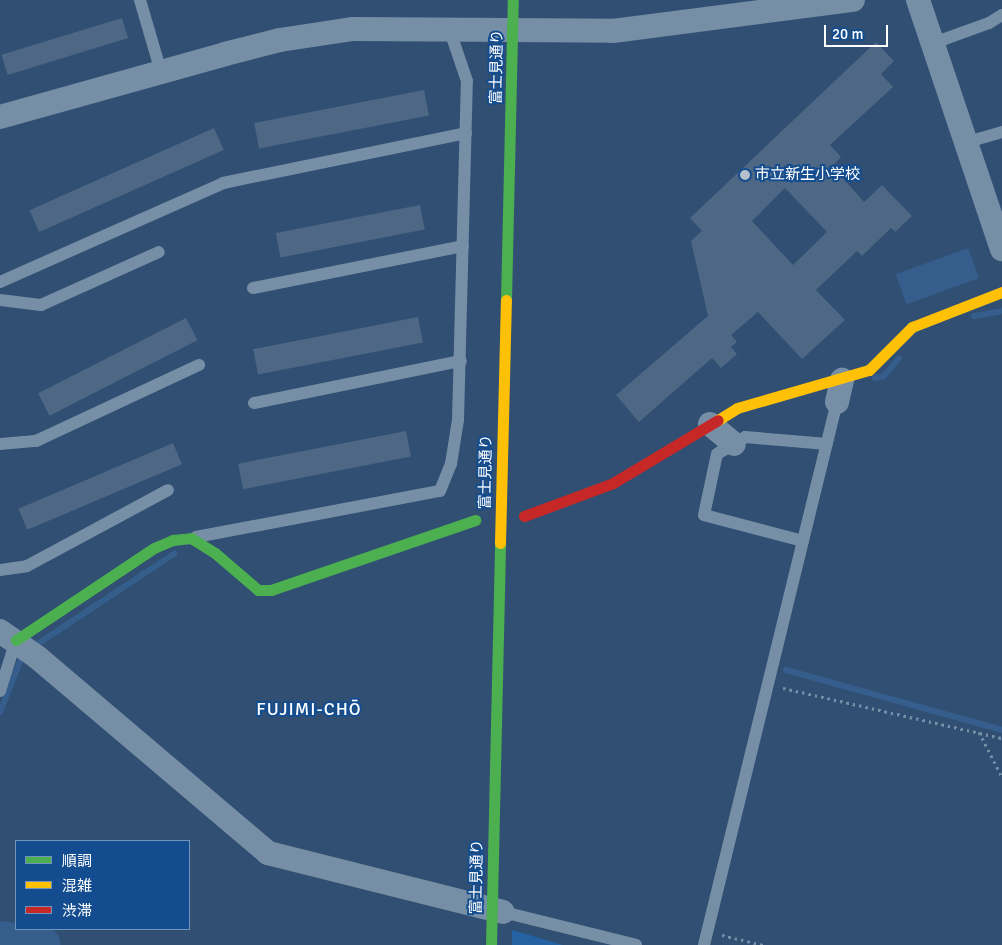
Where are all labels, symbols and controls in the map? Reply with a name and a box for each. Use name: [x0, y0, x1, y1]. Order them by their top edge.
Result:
scale bar: [827, 15, 891, 47]
text: 20 m: [832, 25, 863, 43]
street label: 富士見通り: [487, 29, 507, 105]
place label: 市立新生小学校: [755, 166, 860, 184]
marker: 市立新生小学校: [739, 169, 751, 181]
street label: 富士見通り: [476, 434, 496, 510]
district label: FUJIMI-CHŌ: [255, 698, 363, 720]
street label: 富士見通り: [467, 839, 487, 915]
legend: [15, 840, 190, 930]
text: 順調: [62, 852, 92, 870]
text: 混雑: [62, 877, 92, 895]
text: 渋滞: [62, 902, 92, 920]

